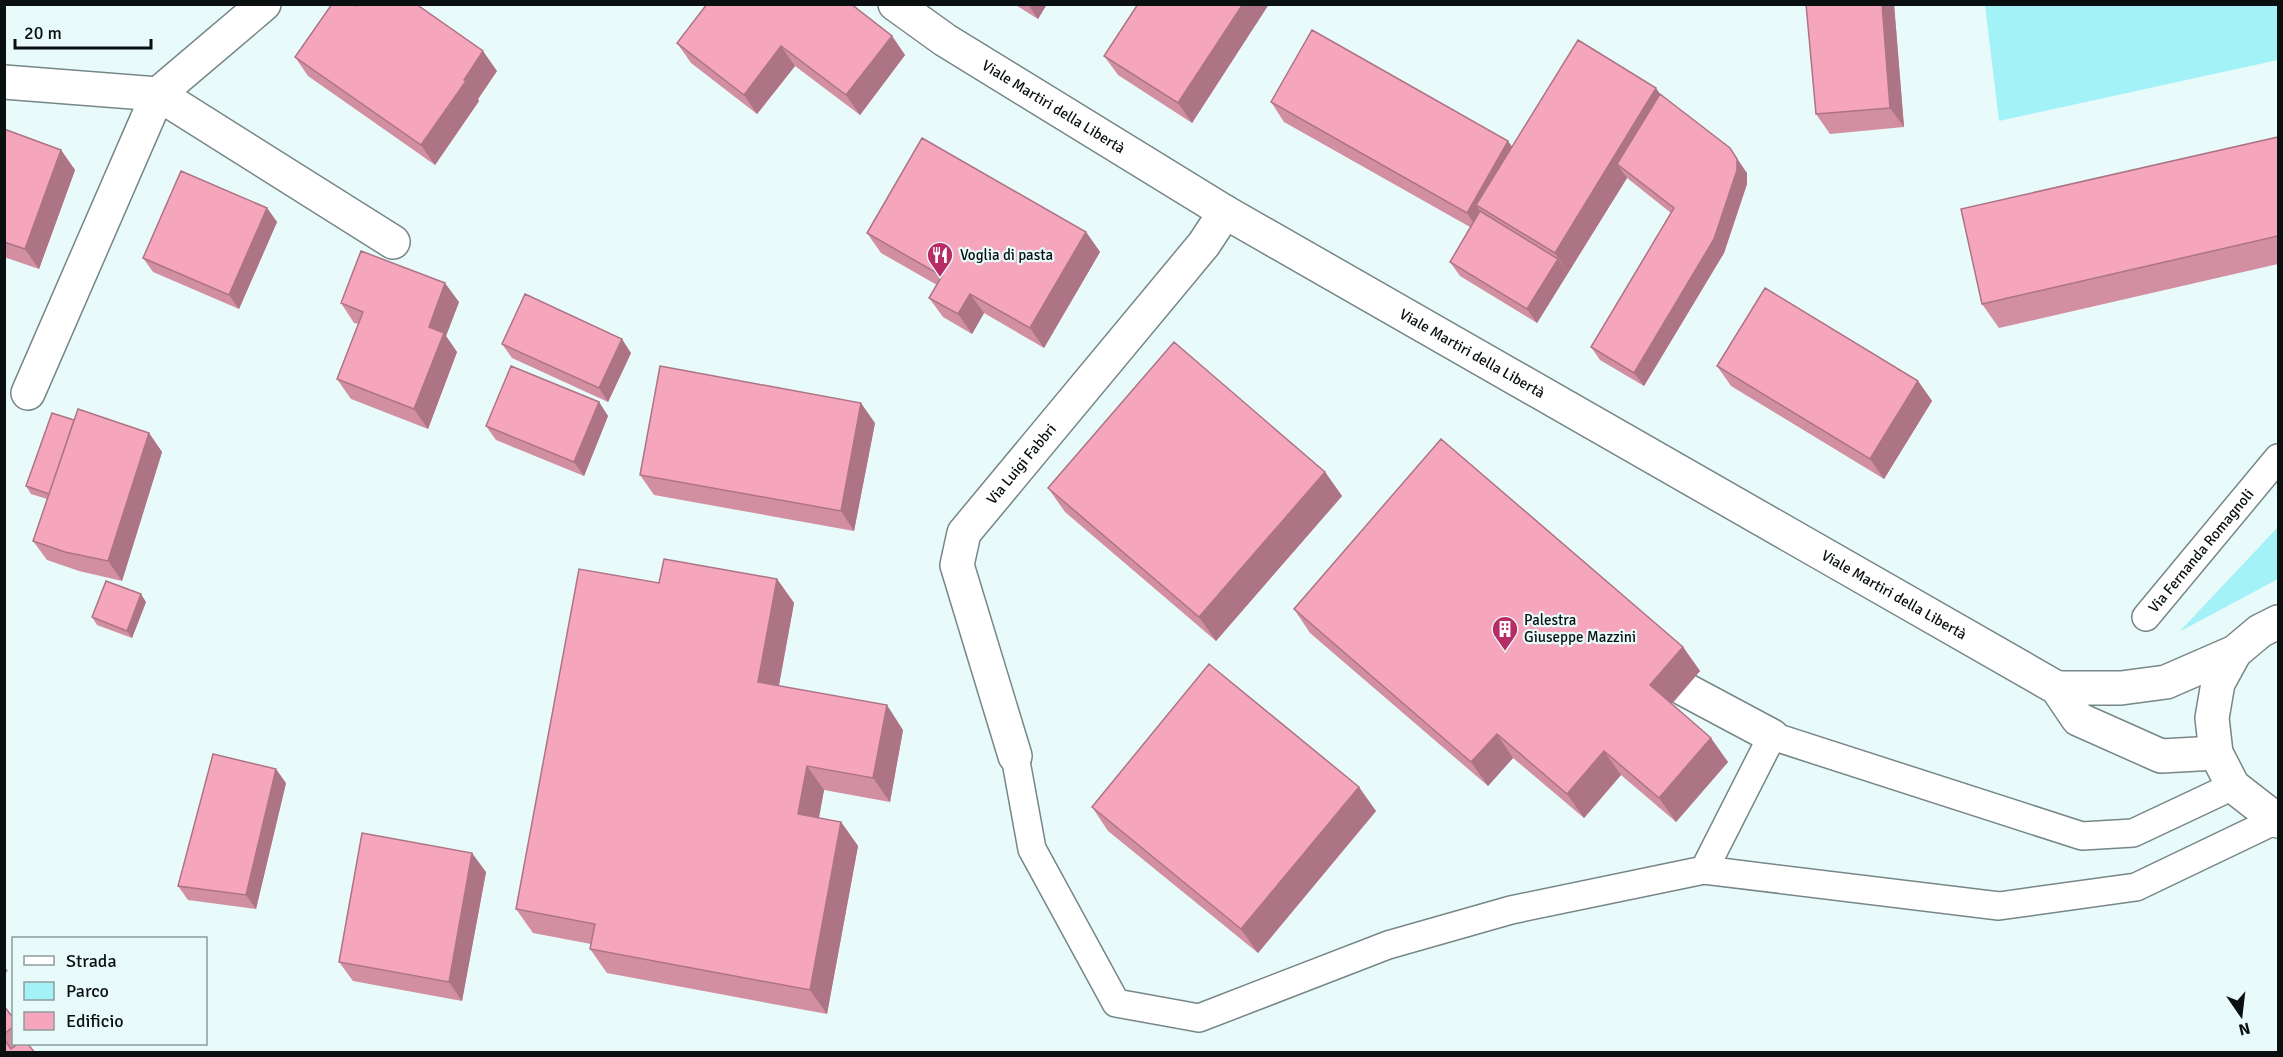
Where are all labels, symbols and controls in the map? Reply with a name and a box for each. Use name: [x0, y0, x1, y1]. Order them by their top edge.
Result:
scale bar: [15, 12, 152, 50]
text: 20 m: [24, 22, 62, 44]
street label: Viale Martiri della Libertà: [979, 56, 1128, 157]
restaurant icon: Voglia di pasta: [925, 240, 955, 278]
place label: Voglia di pasta: [960, 246, 1053, 264]
street label: Viale Martiri della Libertà: [1396, 305, 1548, 402]
street label: Via Luigi Fabbri: [983, 420, 1060, 508]
street label: Via Fernanda Romagnoli: [2144, 485, 2257, 616]
street label: Viale Martiri della Libertà: [1818, 546, 1970, 643]
place label: Palestra Giuseppe Mazzini: [1524, 611, 1636, 646]
building icon: Palestra Giuseppe Mazzini: [1490, 614, 1520, 652]
legend: [12, 937, 207, 1045]
text: Strada: [66, 950, 117, 972]
text: Parco: [66, 980, 109, 1002]
north arrow: [2211, 985, 2271, 1045]
text: Edificio: [66, 1010, 124, 1032]
text: N: [2237, 1018, 2252, 1040]

